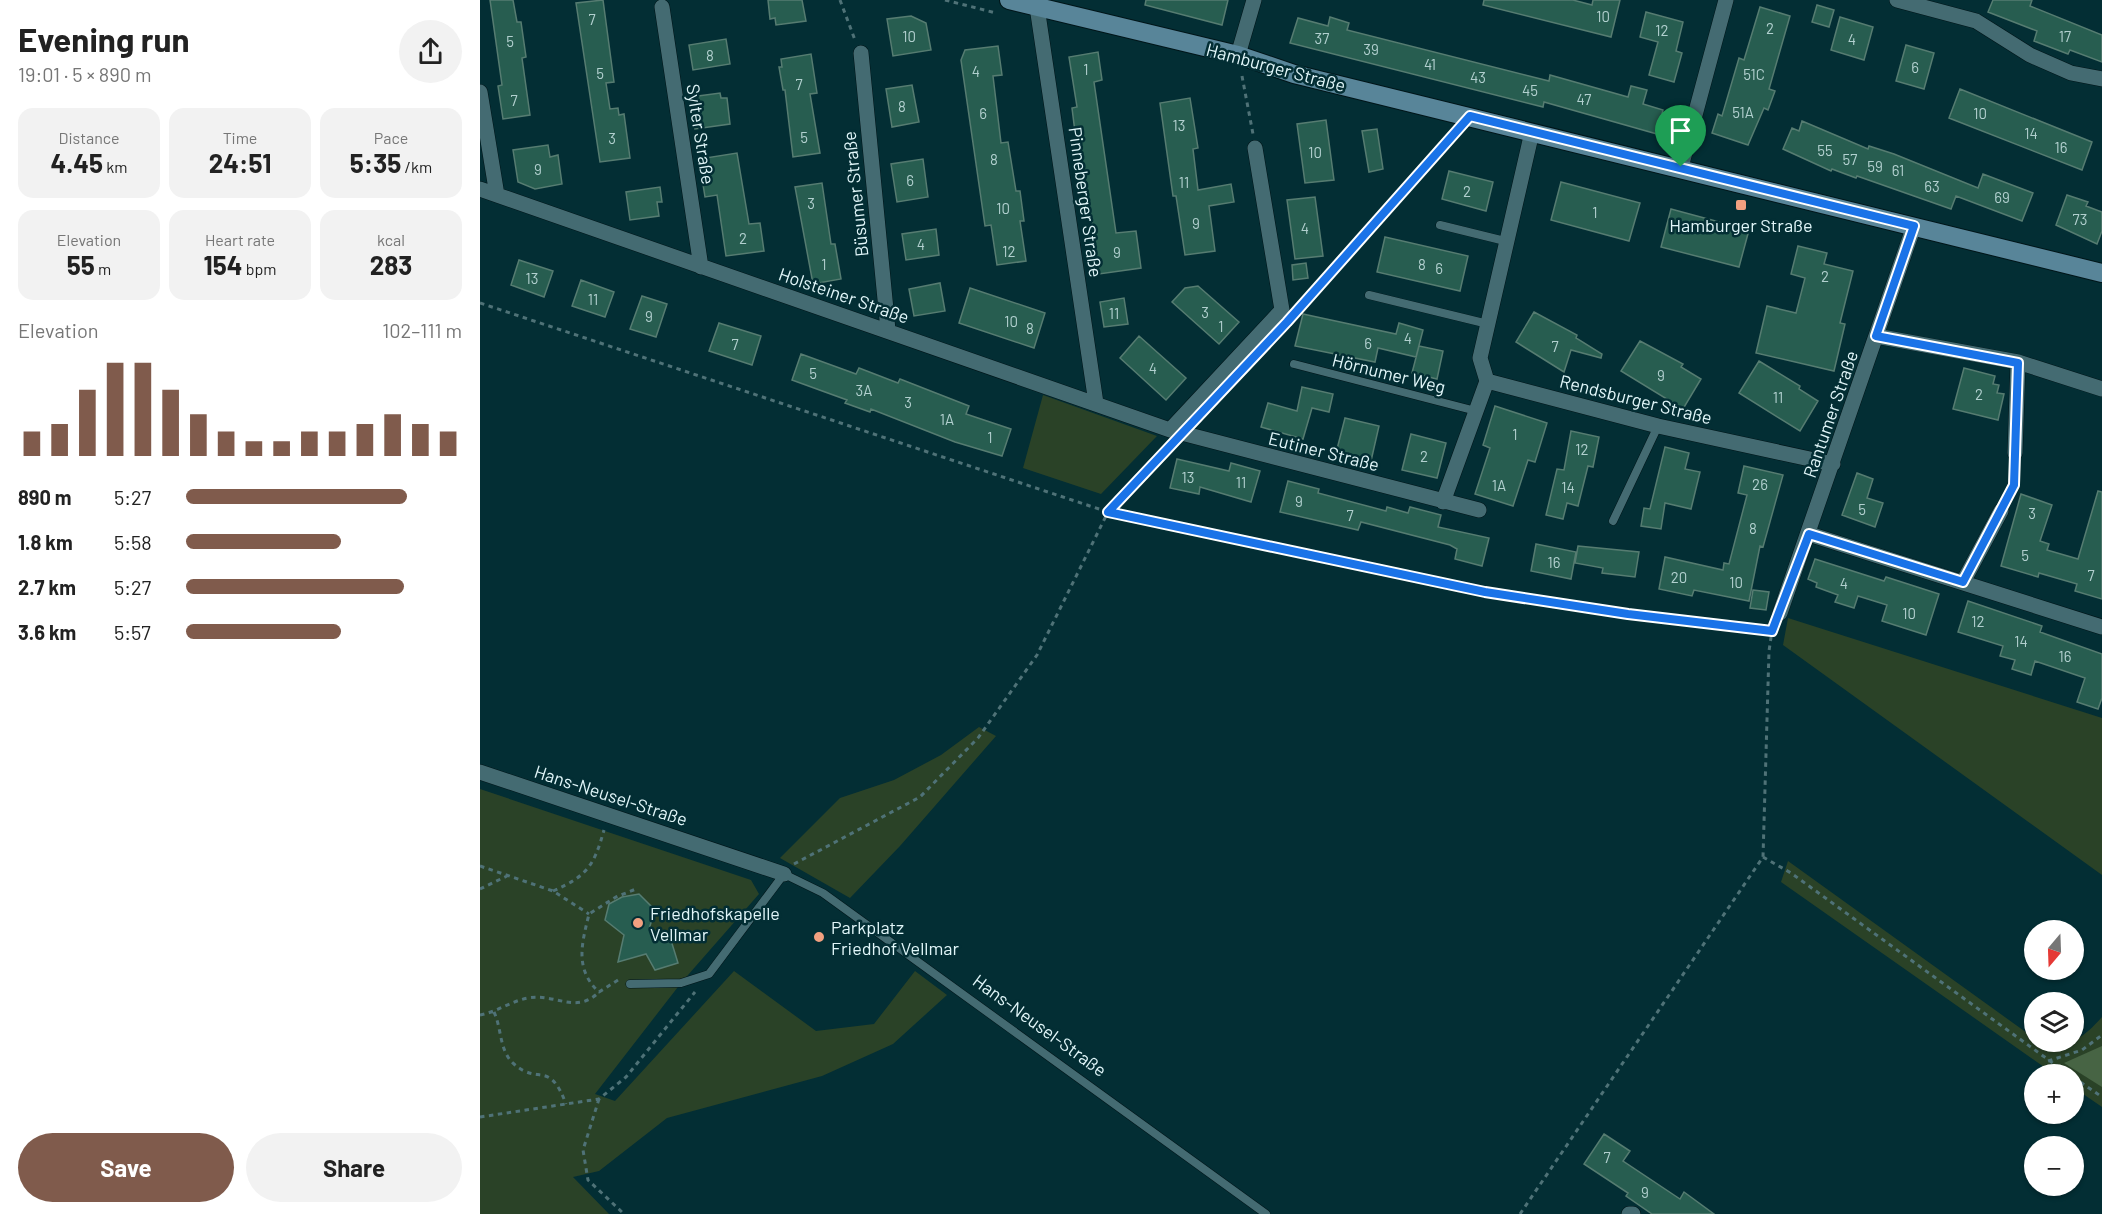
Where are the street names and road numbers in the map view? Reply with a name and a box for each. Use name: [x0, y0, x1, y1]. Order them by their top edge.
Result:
street label: Hamburger Straße: [1204, 38, 1348, 96]
street label: Sylter Straße: [682, 82, 720, 186]
street label: Pinneberger Straße: [1065, 125, 1107, 279]
street label: Büsumer Straße: [837, 130, 873, 258]
street label: Holsteiner Straße: [776, 262, 912, 328]
street label: Hörnumer Weg: [1330, 348, 1448, 398]
street label: Rantumer Straße: [1798, 348, 1862, 480]
street label: Rendsburger Straße: [1558, 369, 1714, 429]
street label: Eutiner Straße: [1266, 427, 1382, 475]
street label: Hans-Neusel-Straße: [532, 760, 690, 830]
street label: Hans-Neusel-Straße: [969, 969, 1111, 1081]

